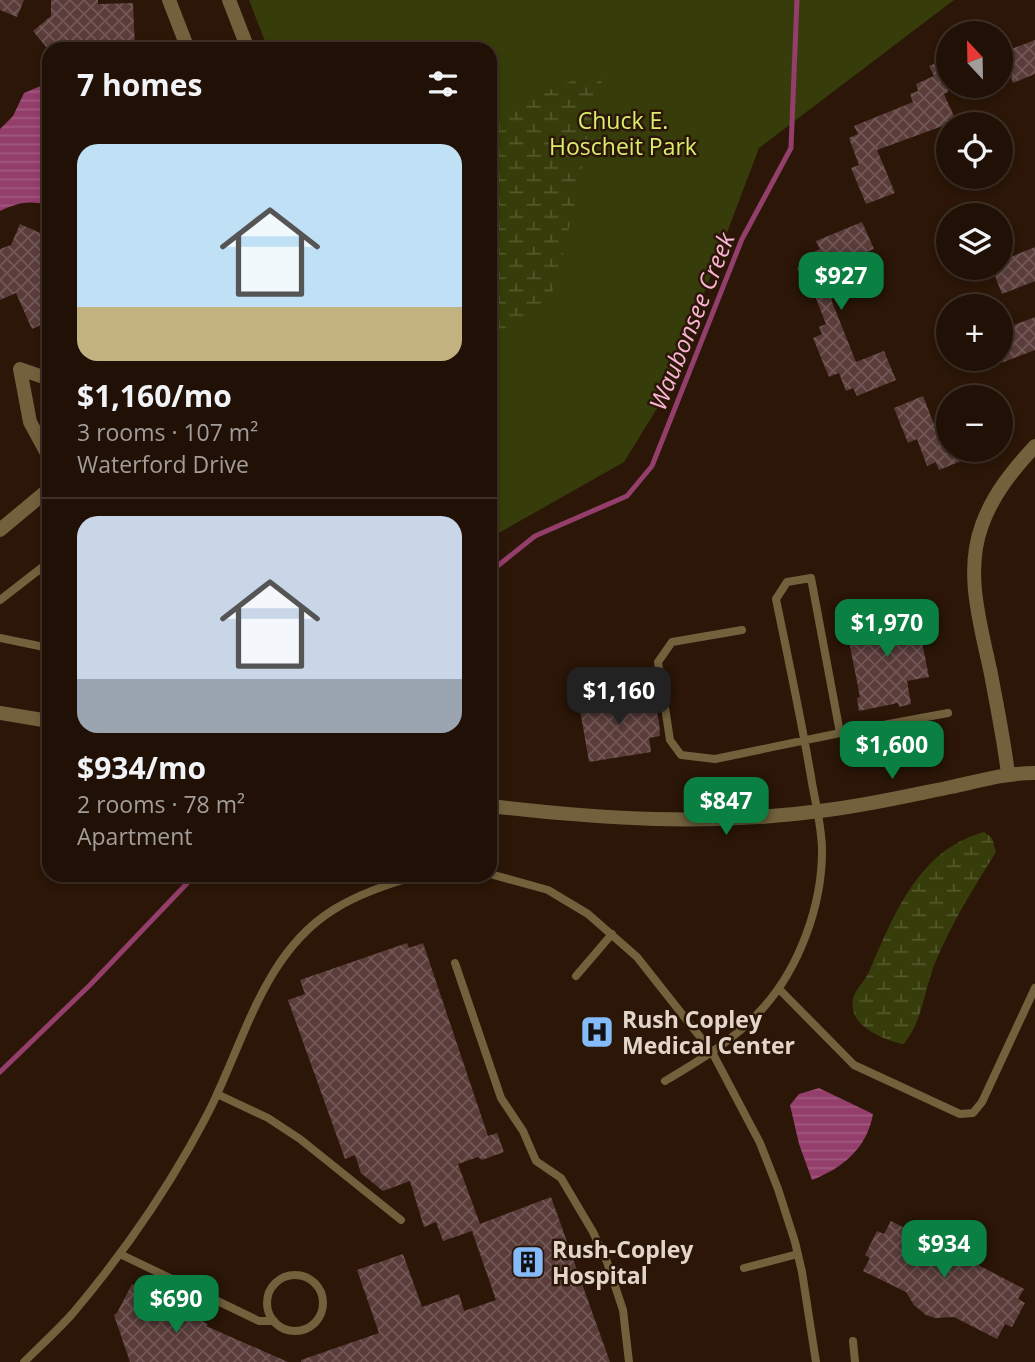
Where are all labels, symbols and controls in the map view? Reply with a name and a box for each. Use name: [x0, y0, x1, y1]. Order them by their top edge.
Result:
north arrow: [936, 21, 1013, 98]
map controls: [936, 21, 1013, 462]
text: 7 homes: [77, 64, 202, 105]
icon: filters: [424, 65, 462, 103]
park label: Chuck E. Hoscheit Park: [549, 104, 697, 162]
button: locate: [936, 112, 1013, 189]
icon: home: [207, 189, 333, 315]
button: layers: [936, 203, 1013, 280]
water label: Waubonsee Creek: [640, 226, 742, 415]
pin: $927: [800, 252, 882, 312]
text: $927: [815, 259, 867, 291]
button: +: [936, 294, 1013, 371]
text: $1,160/mo: [77, 375, 232, 416]
button: −: [936, 385, 1013, 462]
text: 3 rooms · 107 m²: [77, 416, 258, 448]
text: Waterford Drive: [77, 448, 249, 480]
icon: home: [207, 561, 333, 687]
pin: $1,970: [830, 600, 944, 659]
text: $1,970: [851, 606, 923, 638]
pin: $1,160: [562, 668, 676, 727]
text: $1,160: [583, 674, 655, 706]
pin: $1,600: [835, 722, 949, 781]
text: $1,600: [856, 728, 928, 760]
text: $934/mo: [77, 747, 206, 788]
pin: $847: [685, 778, 767, 837]
text: $847: [700, 784, 752, 816]
text: 2 rooms · 78 m²: [77, 788, 245, 820]
text: Apartment: [77, 820, 193, 852]
place label: Rush Copley Medical Center: [622, 1003, 795, 1061]
hospital icon: Rush Copley Medical Center: [578, 1013, 616, 1051]
pin: $934: [903, 1220, 985, 1280]
text: $934: [918, 1227, 970, 1259]
place label: Rush-Copley Hospital: [552, 1233, 694, 1291]
building icon: Rush-Copley Hospital: [509, 1243, 547, 1281]
pin: $690: [135, 1276, 217, 1335]
text: $690: [150, 1282, 202, 1314]

